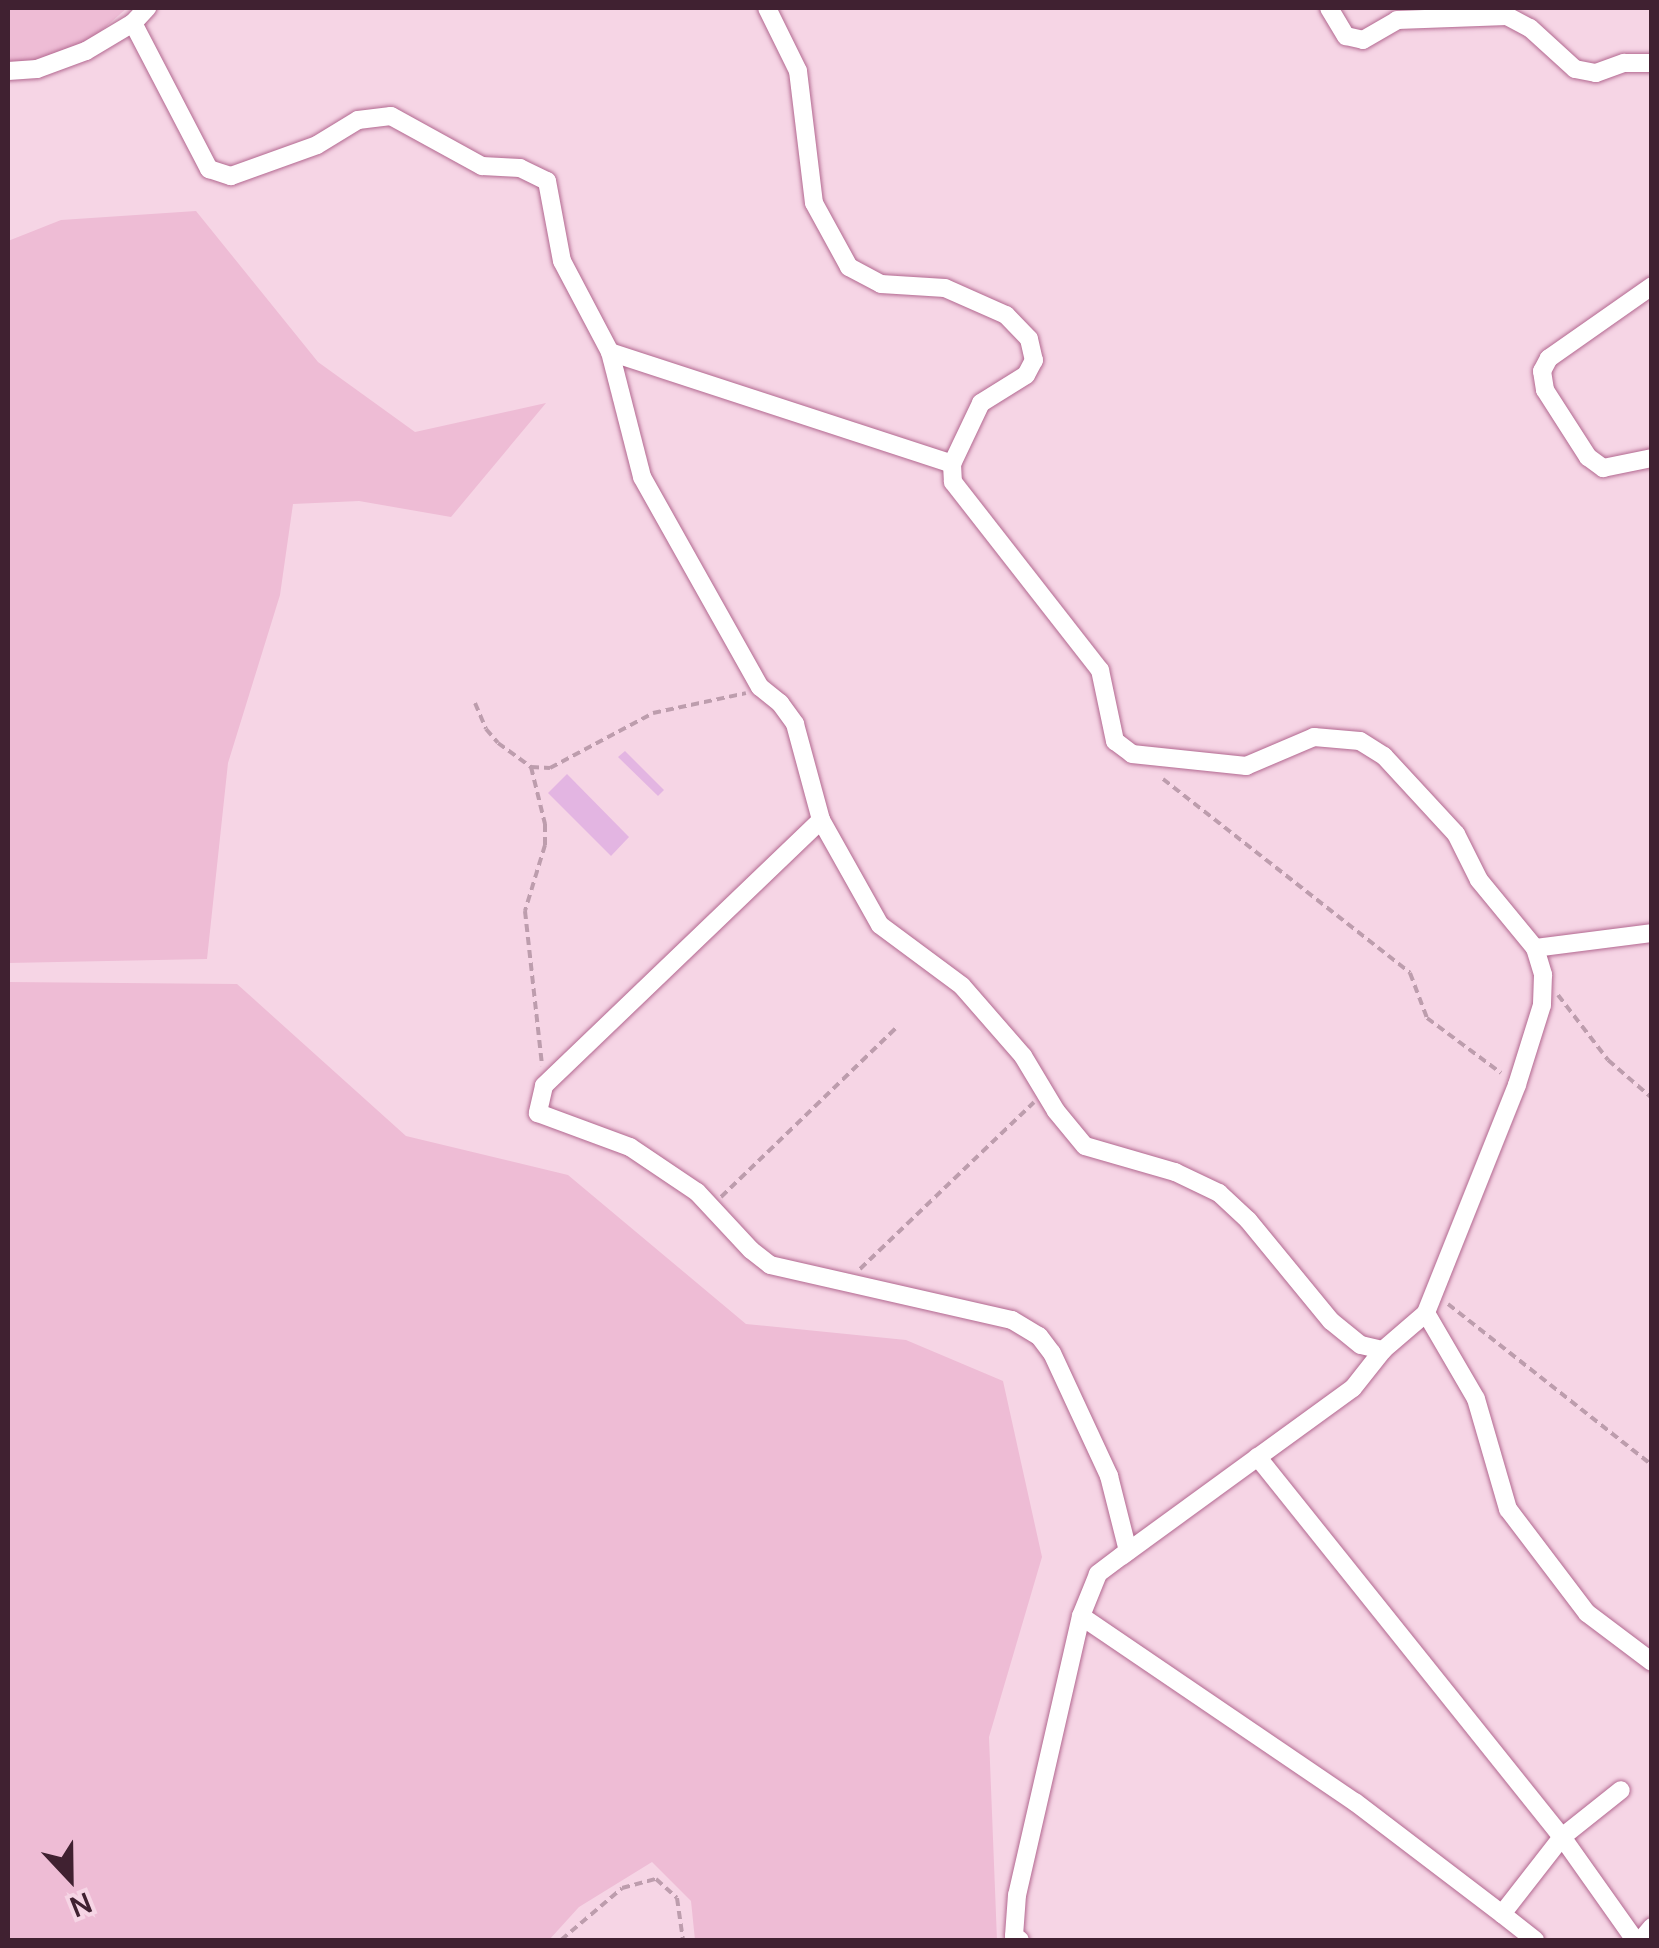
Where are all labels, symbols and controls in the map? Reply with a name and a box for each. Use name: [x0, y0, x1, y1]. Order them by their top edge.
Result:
north arrow: [20, 1828, 120, 1928]
text: N: [65, 1884, 98, 1927]

